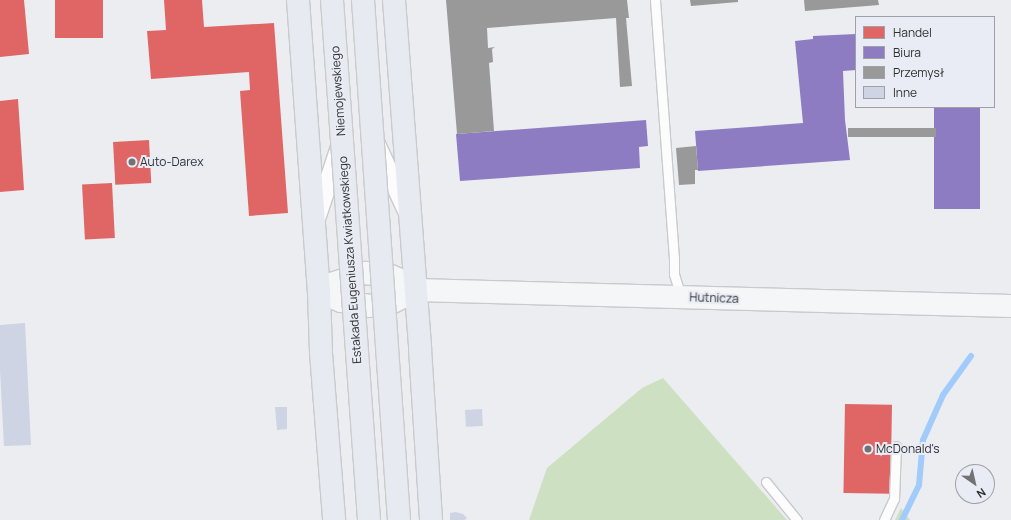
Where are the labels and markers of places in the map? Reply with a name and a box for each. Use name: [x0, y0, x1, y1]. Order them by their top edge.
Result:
place label: Auto-Darex: [140, 155, 203, 169]
marker: Auto-Darex: [127, 157, 137, 167]
place label: McDonald's: [876, 442, 939, 456]
marker: McDonald's: [863, 444, 873, 454]

